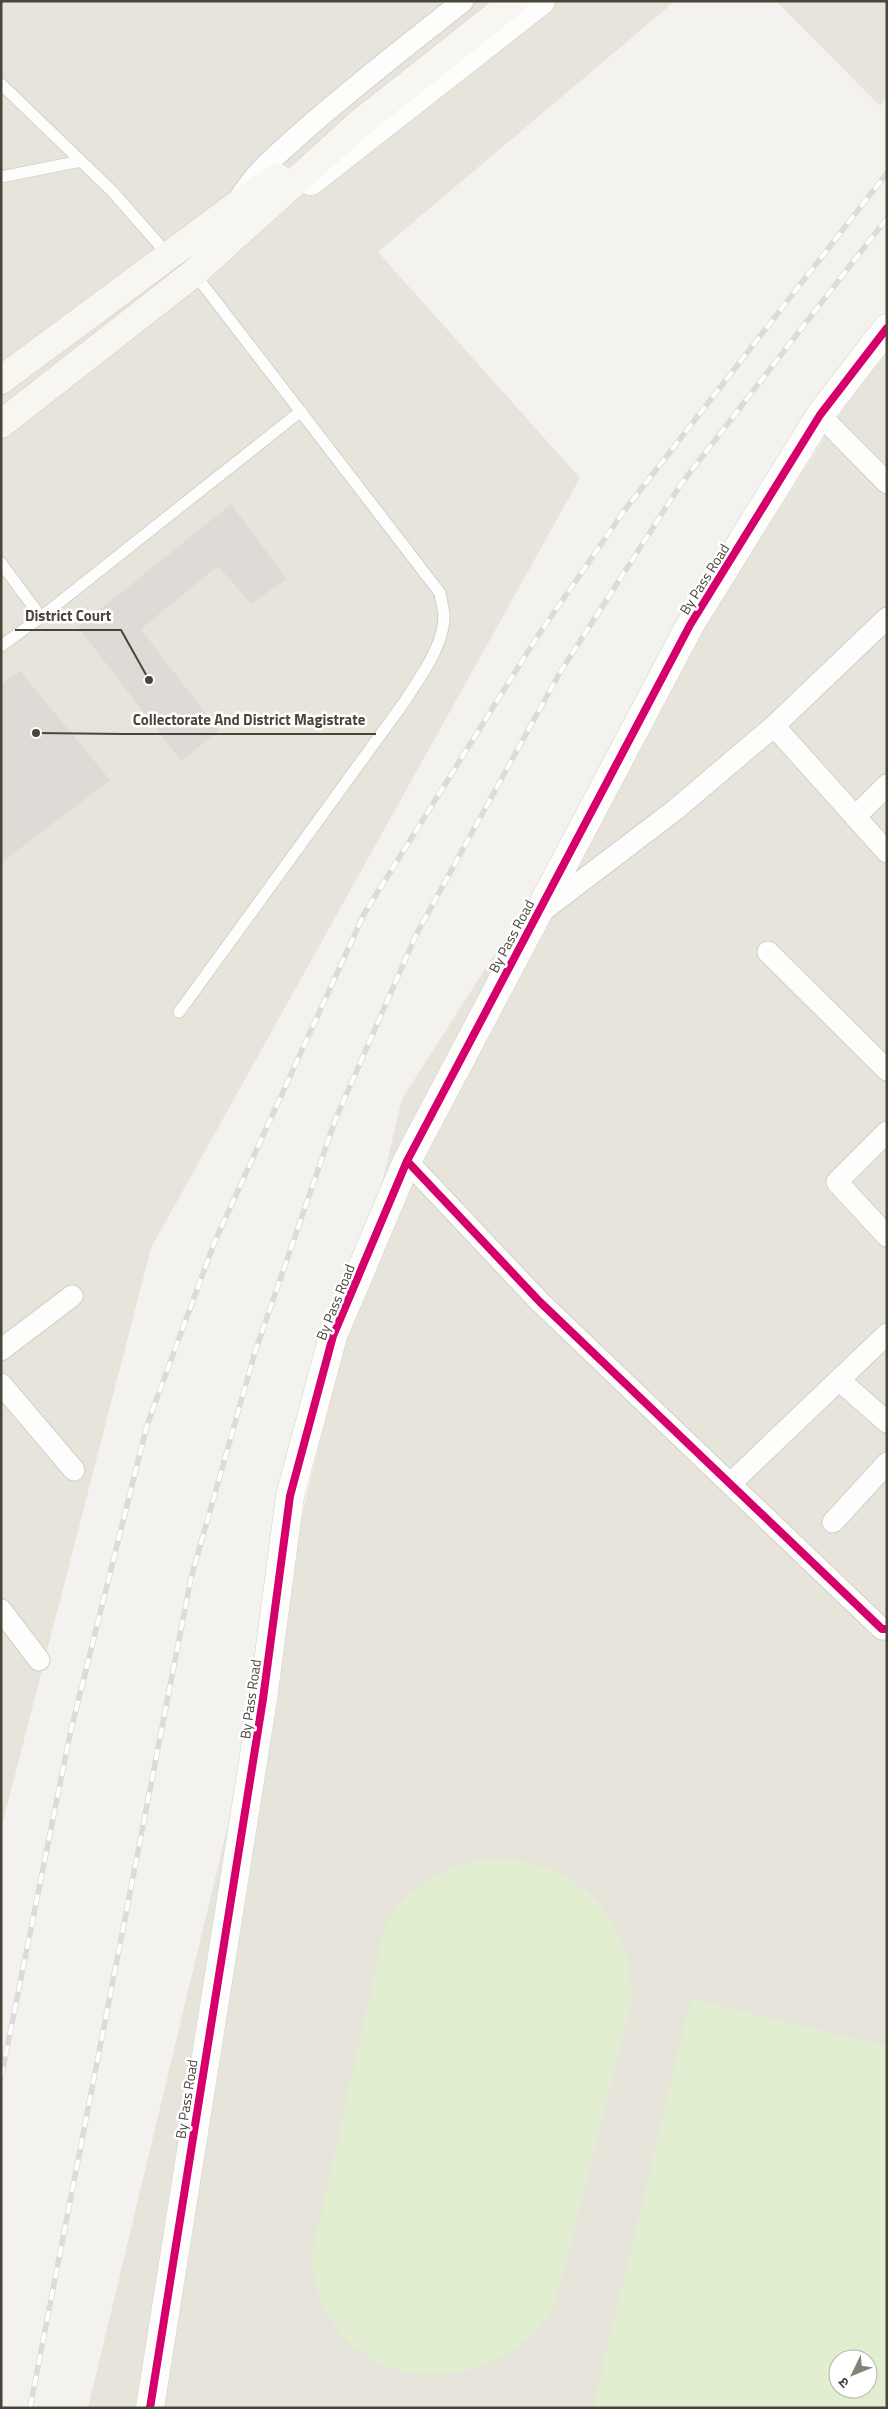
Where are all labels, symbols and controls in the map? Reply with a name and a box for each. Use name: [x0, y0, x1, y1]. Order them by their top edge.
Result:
street label: By Pass Road: [674, 539, 734, 619]
callout: District Court: [15, 600, 121, 630]
text: District Court: [25, 604, 112, 627]
callout: Collectorate And District Magistrate: [123, 704, 376, 734]
text: Collectorate And District Magistrate: [133, 708, 366, 731]
street label: By Pass Road: [483, 896, 539, 976]
street label: By Pass Road: [310, 1261, 360, 1343]
street label: By Pass Road: [234, 1658, 266, 1740]
street label: By Pass Road: [169, 2058, 203, 2140]
north arrow: [828, 2349, 878, 2399]
text: उ: [832, 2372, 854, 2393]

